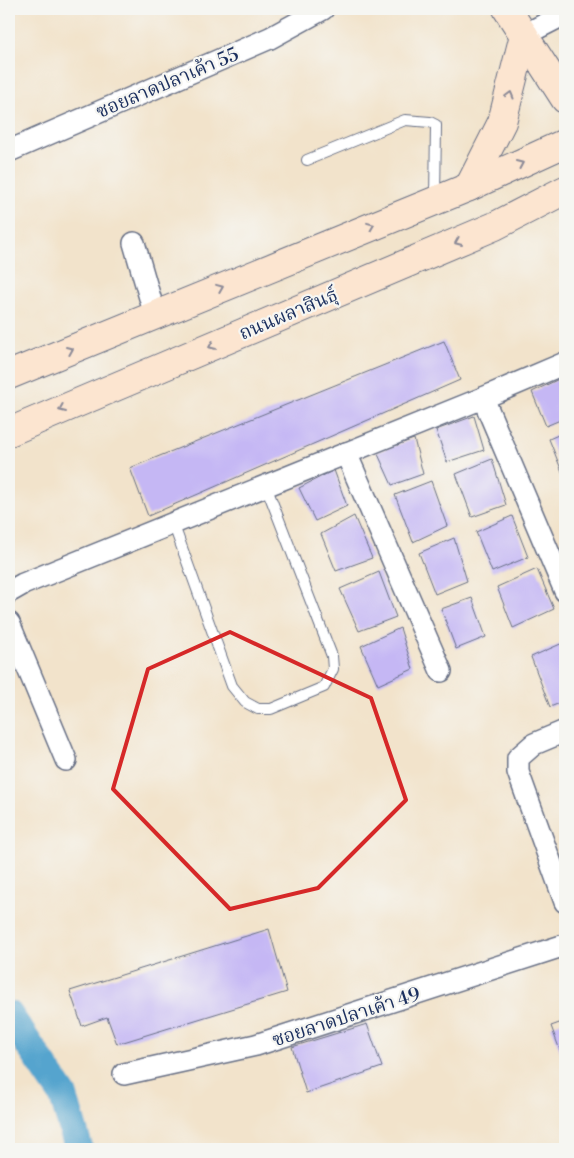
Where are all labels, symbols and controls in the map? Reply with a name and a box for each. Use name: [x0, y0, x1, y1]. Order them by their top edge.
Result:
street label: ซอยลาดปลาเค้า 55: [93, 42, 242, 124]
one-way arrow: [504, 91, 514, 99]
one-way arrow: [515, 160, 524, 170]
one-way arrow: [366, 222, 375, 233]
one-way arrow: [455, 236, 463, 246]
street label: ถนนผลาสินธุ์: [235, 282, 342, 345]
one-way arrow: [215, 283, 224, 294]
one-way arrow: [208, 339, 217, 350]
one-way arrow: [65, 345, 74, 356]
one-way arrow: [58, 402, 67, 413]
street label: ซอยลาดปลาเค้า 49: [269, 982, 423, 1052]

